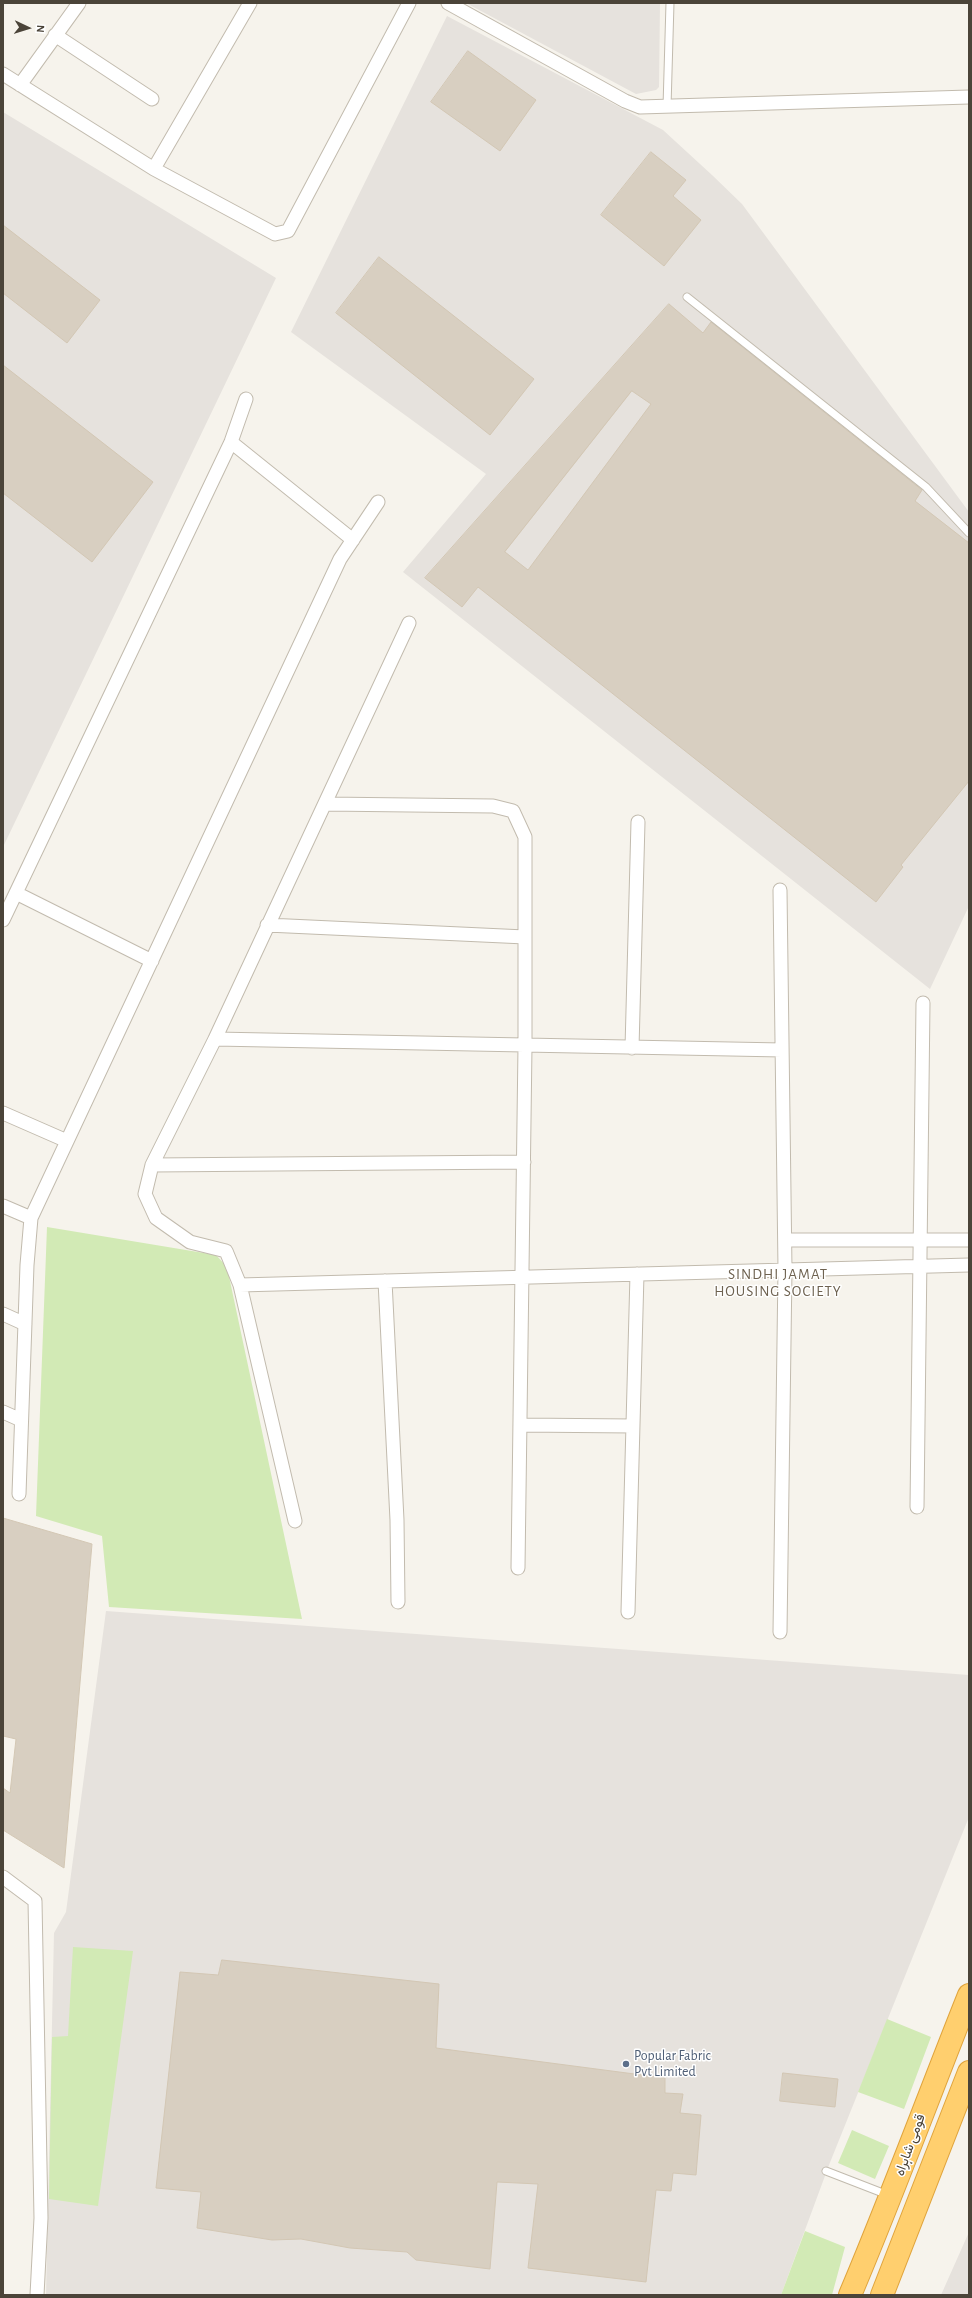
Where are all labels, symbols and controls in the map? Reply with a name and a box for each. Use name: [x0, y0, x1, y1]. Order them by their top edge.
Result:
north arrow: [8, 8, 48, 48]
text: N: [35, 25, 46, 33]
district label: SINDHI JAMAT HOUSING SOCIETY: [714, 1265, 842, 1300]
place label: Popular Fabric Pvt Limited: [634, 2048, 711, 2080]
marker: Popular Fabric Pvt Limited: [621, 2059, 631, 2069]
street label: قومی شاہراہ: [891, 2112, 929, 2178]

